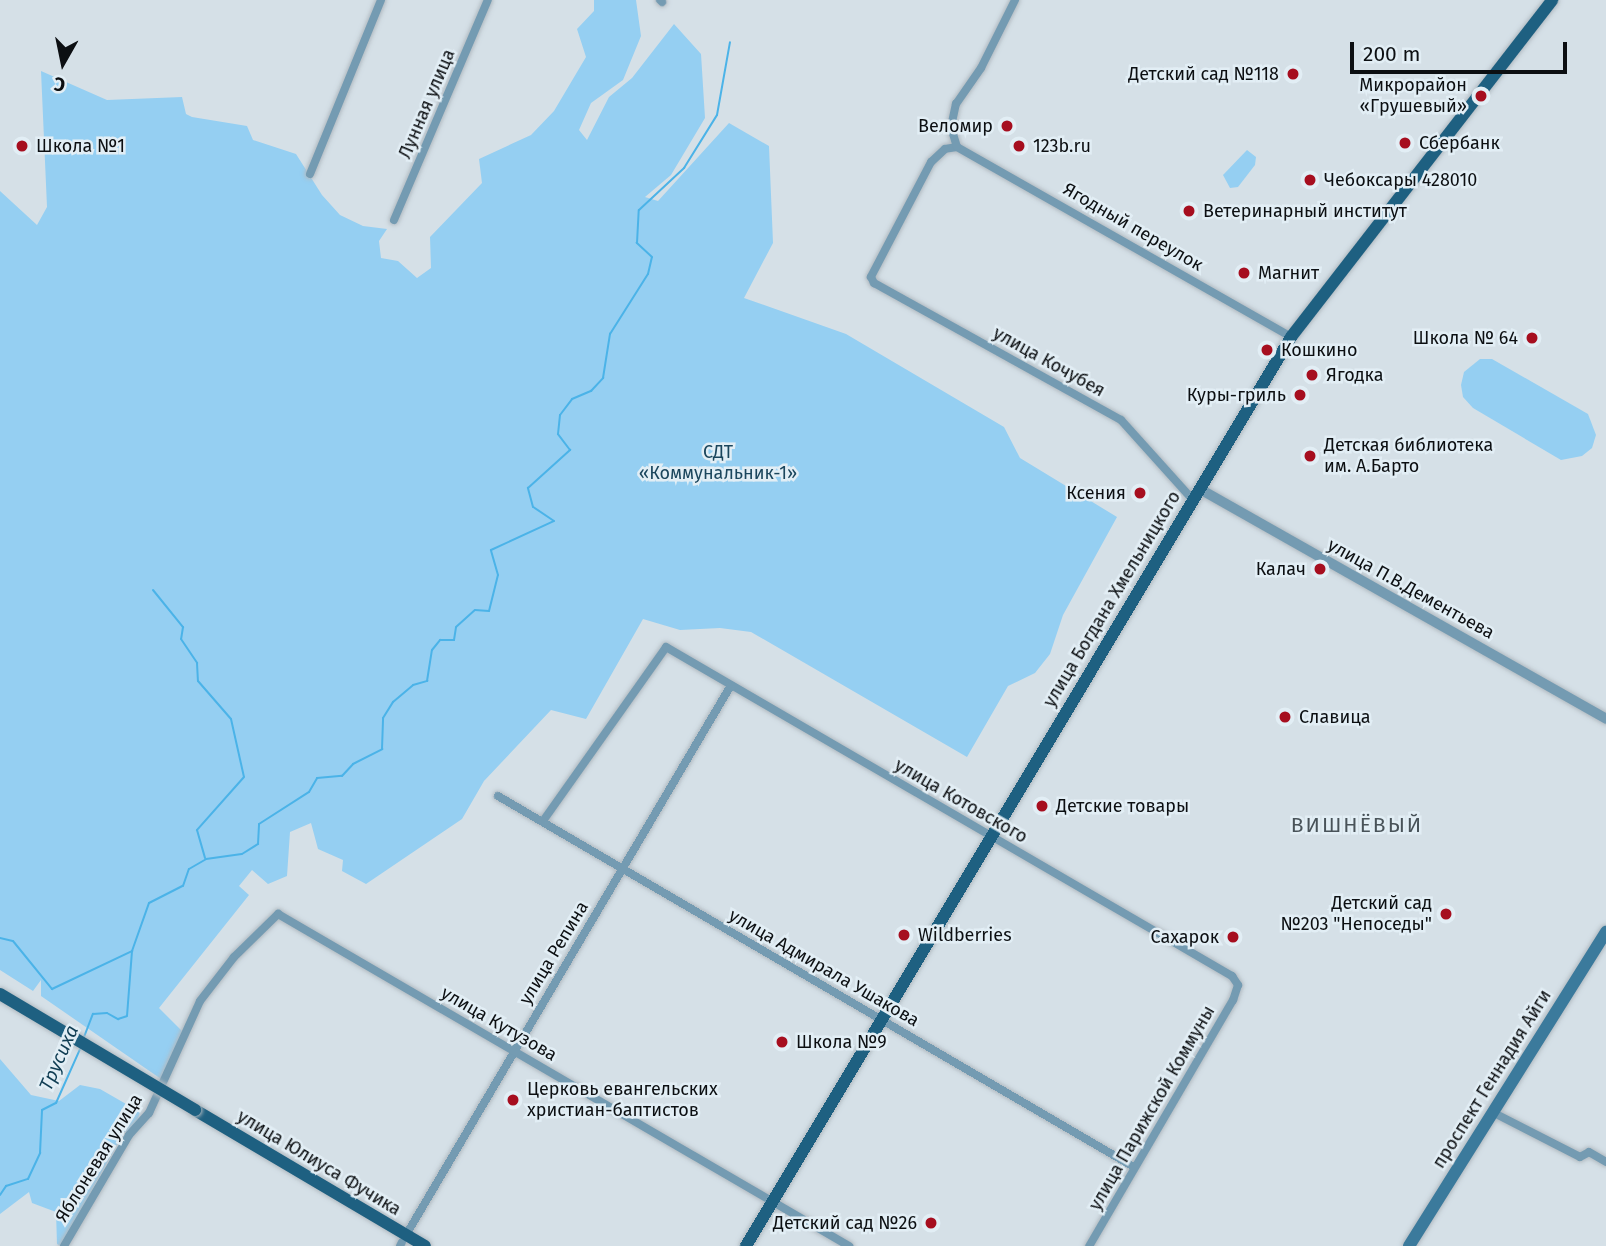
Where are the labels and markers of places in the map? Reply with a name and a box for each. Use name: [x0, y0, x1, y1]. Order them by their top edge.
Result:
place label: Детский сад №118: [1128, 63, 1279, 85]
marker: Детский сад №118: [1285, 66, 1301, 82]
place label: Микрорайон «Грушевый»: [1359, 75, 1467, 118]
marker: Микрорайон «Грушевый»: [1473, 88, 1489, 104]
place label: Веломир: [918, 115, 993, 137]
marker: Веломир: [999, 118, 1015, 134]
place label: Сбербанк: [1419, 132, 1500, 154]
place label: Школа №1: [36, 135, 125, 157]
place label: 123b.ru: [1033, 135, 1091, 157]
marker: Сбербанк: [1397, 135, 1413, 151]
marker: Школа №1: [14, 138, 30, 154]
marker: 123b.ru: [1011, 138, 1027, 154]
place label: Чебоксары 428010: [1324, 169, 1477, 191]
marker: Чебоксары 428010: [1302, 172, 1318, 188]
place label: Ветеринарный институт: [1203, 200, 1407, 222]
marker: Ветеринарный институт: [1181, 203, 1197, 219]
place label: Магнит: [1258, 262, 1319, 284]
marker: Магнит: [1236, 265, 1252, 281]
place label: Школа № 64: [1413, 327, 1518, 349]
marker: Школа № 64: [1524, 330, 1540, 346]
place label: Кошкино: [1281, 339, 1358, 361]
marker: Кошкино: [1259, 342, 1275, 358]
place label: Ягодка: [1326, 364, 1383, 386]
marker: Ягодка: [1304, 367, 1320, 383]
place label: Куры-гриль: [1187, 384, 1286, 406]
marker: Куры-гриль: [1292, 387, 1308, 403]
place label: Детская библиотека им. А.Барто: [1324, 435, 1493, 478]
marker: Детская библиотека им. А.Барто: [1302, 448, 1318, 464]
place label: Ксения: [1066, 482, 1126, 504]
marker: Ксения: [1132, 485, 1148, 501]
place label: Калач: [1256, 558, 1306, 580]
marker: Калач: [1312, 561, 1328, 577]
place label: Славица: [1299, 706, 1371, 728]
marker: Славица: [1277, 709, 1293, 725]
place label: Детские товары: [1056, 795, 1189, 817]
marker: Детские товары: [1034, 798, 1050, 814]
place label: Детский сад №203 "Непоседы": [1281, 893, 1432, 936]
marker: Детский сад №203 "Непоседы": [1438, 906, 1454, 922]
place label: Wildberries: [918, 924, 1012, 946]
place label: Сахарок: [1151, 926, 1219, 948]
marker: Wildberries: [896, 927, 912, 943]
marker: Сахарок: [1225, 929, 1241, 945]
place label: Школа №9: [796, 1031, 887, 1053]
marker: Школа №9: [774, 1034, 790, 1050]
place label: Церковь евангельских христиан-баптистов: [527, 1079, 718, 1122]
marker: Церковь евангельских христиан-баптистов: [505, 1092, 521, 1108]
place label: Детский сад №26: [773, 1212, 917, 1234]
marker: Детский сад №26: [923, 1215, 939, 1231]

